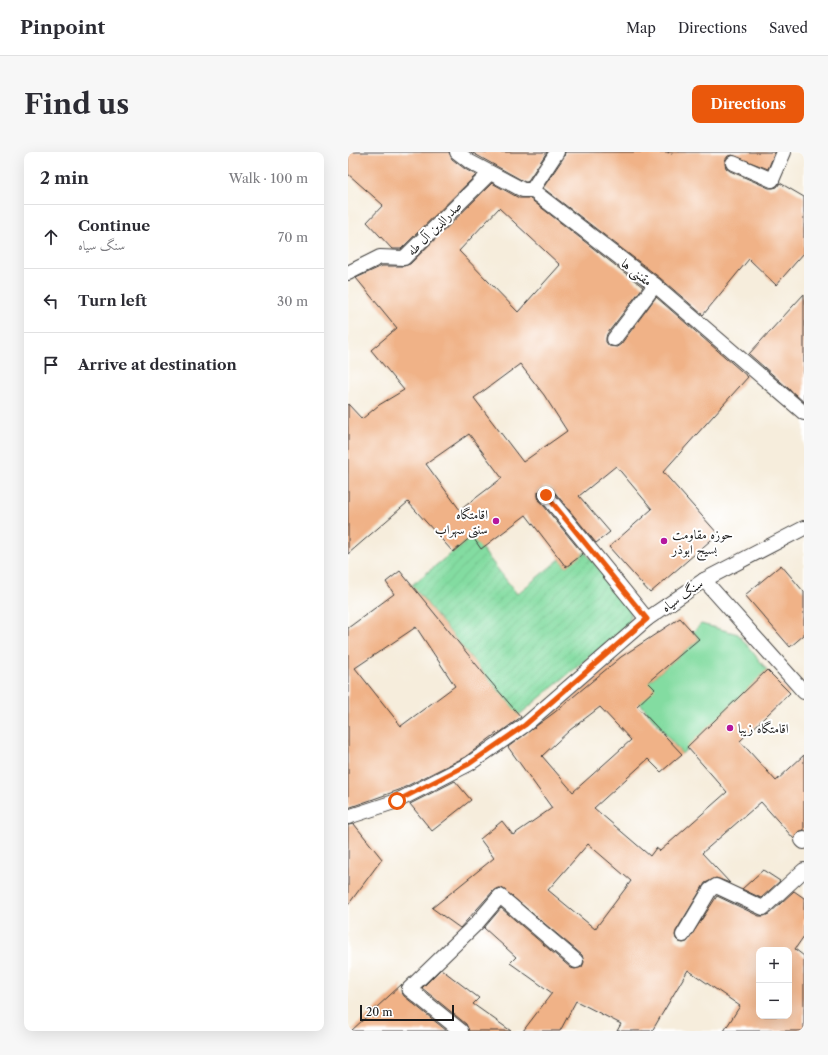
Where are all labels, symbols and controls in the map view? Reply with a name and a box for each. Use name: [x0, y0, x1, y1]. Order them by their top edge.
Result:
text: Pinpoint: [20, 16, 105, 39]
text: Map: [626, 19, 656, 37]
text: Directions: [678, 19, 747, 37]
text: Saved: [769, 19, 808, 37]
button: Directions: [692, 85, 804, 123]
text: Find us: [24, 87, 129, 121]
text: 2 min: [40, 168, 89, 188]
text: Walk · 100 m: [229, 170, 308, 186]
street label: صدرالدین آل طه: [403, 197, 465, 259]
text: Continue: [78, 216, 150, 235]
icon: ahead: [40, 226, 62, 248]
text: 70 m: [278, 229, 308, 245]
text: سنگ سیاه: [78, 237, 125, 253]
street label: مقننی ها: [617, 255, 656, 291]
icon: left: [40, 290, 62, 312]
text: Turn left: [78, 291, 147, 310]
text: 30 m: [277, 293, 308, 309]
icon: arrive: [40, 354, 62, 376]
text: Arrive at destination: [78, 355, 237, 374]
route end: [537, 486, 555, 504]
place label: اقامتگاه سنتی سهراب: [435, 506, 488, 539]
marker: اقامتگاه سنتی سهراب: [491, 516, 501, 526]
place label: حوزه مقاومت بسیج ابوذر: [670, 526, 733, 561]
marker: حوزه مقاومت بسیج ابوذر: [659, 536, 669, 546]
street label: سنگ سیاه: [658, 575, 706, 615]
place label: اقامتگاه زیبا: [738, 720, 789, 737]
marker: اقامتگاه زیبا: [725, 723, 735, 733]
route start: [388, 792, 406, 810]
map controls: [756, 947, 792, 1019]
button: +: [756, 947, 792, 983]
button: −: [756, 983, 792, 1019]
scale bar: [360, 1003, 454, 1022]
text: 20 m: [366, 1005, 392, 1019]

